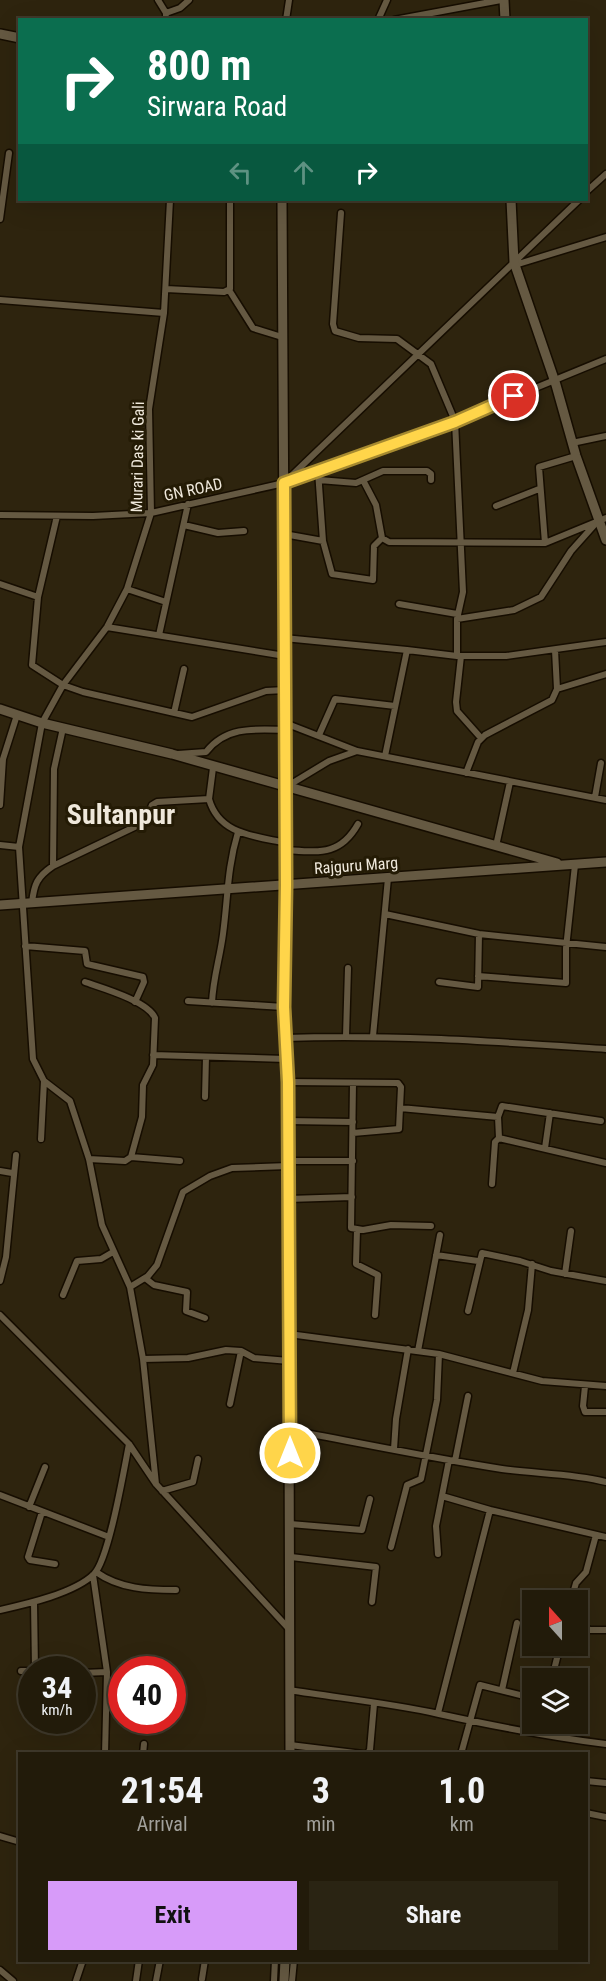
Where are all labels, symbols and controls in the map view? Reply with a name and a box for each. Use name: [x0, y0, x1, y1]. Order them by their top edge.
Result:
text: 800 m: [147, 41, 252, 90]
icon: right: [48, 42, 126, 120]
text: Sirwara Road: [147, 91, 287, 123]
icon: left: [224, 156, 257, 189]
icon: ahead: [287, 156, 320, 189]
icon: right: [350, 156, 383, 189]
pin: [488, 370, 539, 421]
icon: arrive: [497, 379, 530, 412]
street label: Murari Das ki Gali: [127, 401, 148, 513]
street label: GN ROAD: [162, 474, 224, 505]
district label: Sultanpur: [67, 798, 175, 831]
street label: Rajguru Marg: [313, 853, 399, 878]
position arrow: [258, 1421, 322, 1485]
north arrow: [522, 1590, 588, 1656]
map controls: [522, 1590, 588, 1734]
speed limit sign: 40: [108, 1656, 186, 1734]
button: layers: [522, 1668, 588, 1734]
text: 34: [42, 1670, 72, 1705]
text: km/h: [42, 1701, 72, 1719]
text: 21:54: [121, 1770, 203, 1812]
text: 3: [312, 1770, 330, 1812]
text: 1.0: [438, 1770, 485, 1812]
text: Arrival: [137, 1812, 188, 1836]
text: min: [306, 1812, 336, 1836]
text: km: [450, 1812, 474, 1836]
button: Exit: [48, 1881, 297, 1950]
button: Share: [309, 1881, 558, 1950]

